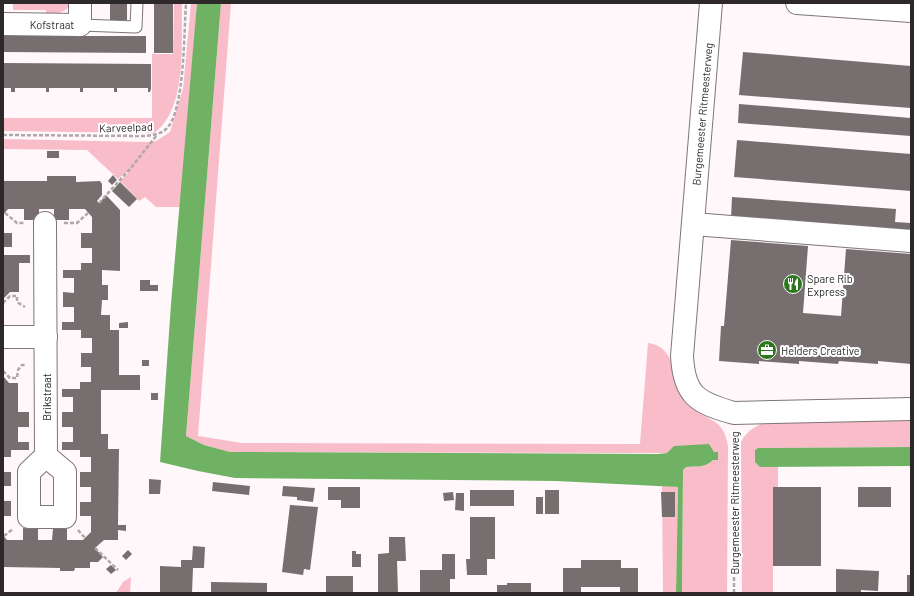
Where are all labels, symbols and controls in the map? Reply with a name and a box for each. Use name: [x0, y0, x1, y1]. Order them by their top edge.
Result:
street label: Kofstraat: [30, 18, 74, 31]
street label: Burgemeester Ritmeesterweg: [689, 42, 715, 186]
street label: Karveelpad: [99, 120, 153, 134]
place label: Spare Rib Express: [807, 272, 853, 298]
restaurant icon: Spare Rib Express: [782, 273, 804, 295]
office icon: Helders Creative: [756, 339, 778, 361]
place label: Helders Creative: [781, 344, 860, 357]
street label: Brikstraat: [40, 373, 53, 421]
street label: Burgemeester Ritmeesterweg: [728, 431, 741, 575]

